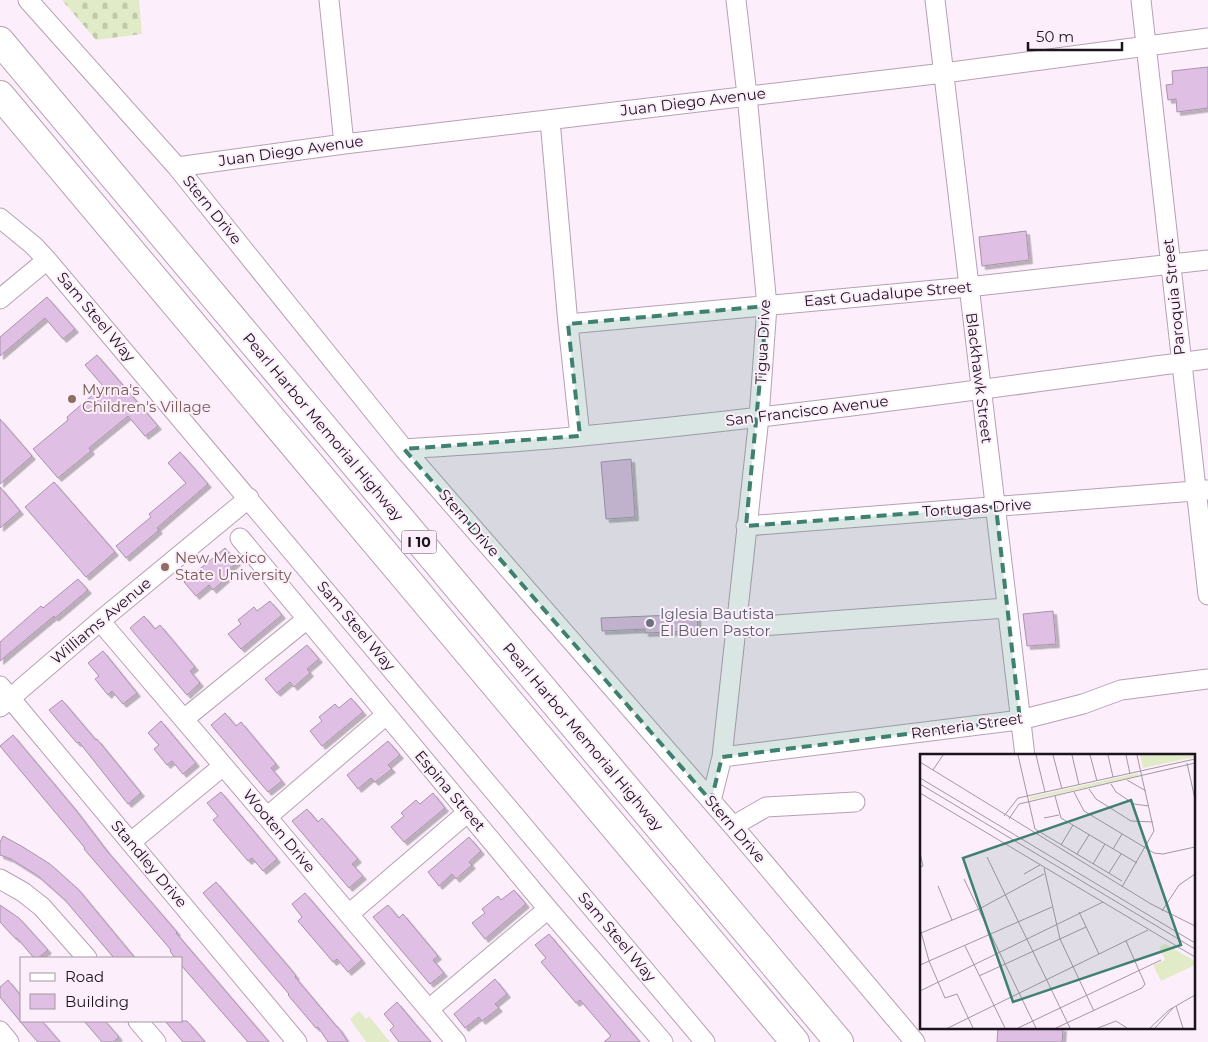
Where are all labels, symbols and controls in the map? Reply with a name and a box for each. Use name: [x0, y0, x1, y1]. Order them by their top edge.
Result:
scale bar: [1028, 20, 1122, 52]
text: 50 m: [1036, 27, 1074, 46]
street label: Juan Diego Avenue: [618, 83, 767, 120]
street label: Juan Diego Avenue: [216, 131, 365, 170]
street label: Stern Drive: [179, 171, 246, 248]
street label: Paroquia Street: [1158, 238, 1189, 356]
street label: Sam Steel Way: [53, 268, 140, 366]
street label: East Guadalupe Street: [803, 277, 973, 310]
street label: Tigua Drive: [751, 299, 774, 385]
street label: Blackhawk Street: [962, 311, 997, 444]
street label: Pearl Harbor Memorial Highway: [239, 329, 408, 525]
place label: Myrna's Children's Village: [82, 380, 211, 416]
street label: San Francisco Avenue: [724, 391, 889, 430]
marker: Myrna's Children's Village: [66, 393, 78, 405]
street label: Stern Drive: [435, 485, 504, 560]
street label: Tortugas Drive: [922, 494, 1032, 521]
road number: I 10: [402, 530, 436, 554]
place label: New Mexico State University: [175, 548, 292, 584]
marker: New Mexico State University: [159, 561, 171, 573]
street label: Williams Avenue: [47, 573, 155, 668]
street label: Sam Steel Way: [313, 577, 400, 675]
place label: Iglesia Bautista El Buen Pastor: [660, 604, 774, 640]
marker: Iglesia Bautista El Buen Pastor: [644, 617, 656, 629]
street label: Pearl Harbor Memorial Highway: [499, 639, 668, 835]
street label: Renteria Street: [910, 708, 1024, 743]
street label: Espina Street: [411, 746, 490, 835]
inset map: [920, 754, 1196, 1030]
street label: Wooten Drive: [239, 785, 320, 876]
street label: Stern Drive: [701, 791, 770, 866]
street label: Standley Drive: [107, 816, 192, 911]
street label: Sam Steel Way: [574, 888, 661, 986]
legend: [20, 957, 182, 1022]
text: Road: [65, 967, 104, 986]
text: Building: [65, 992, 129, 1011]

